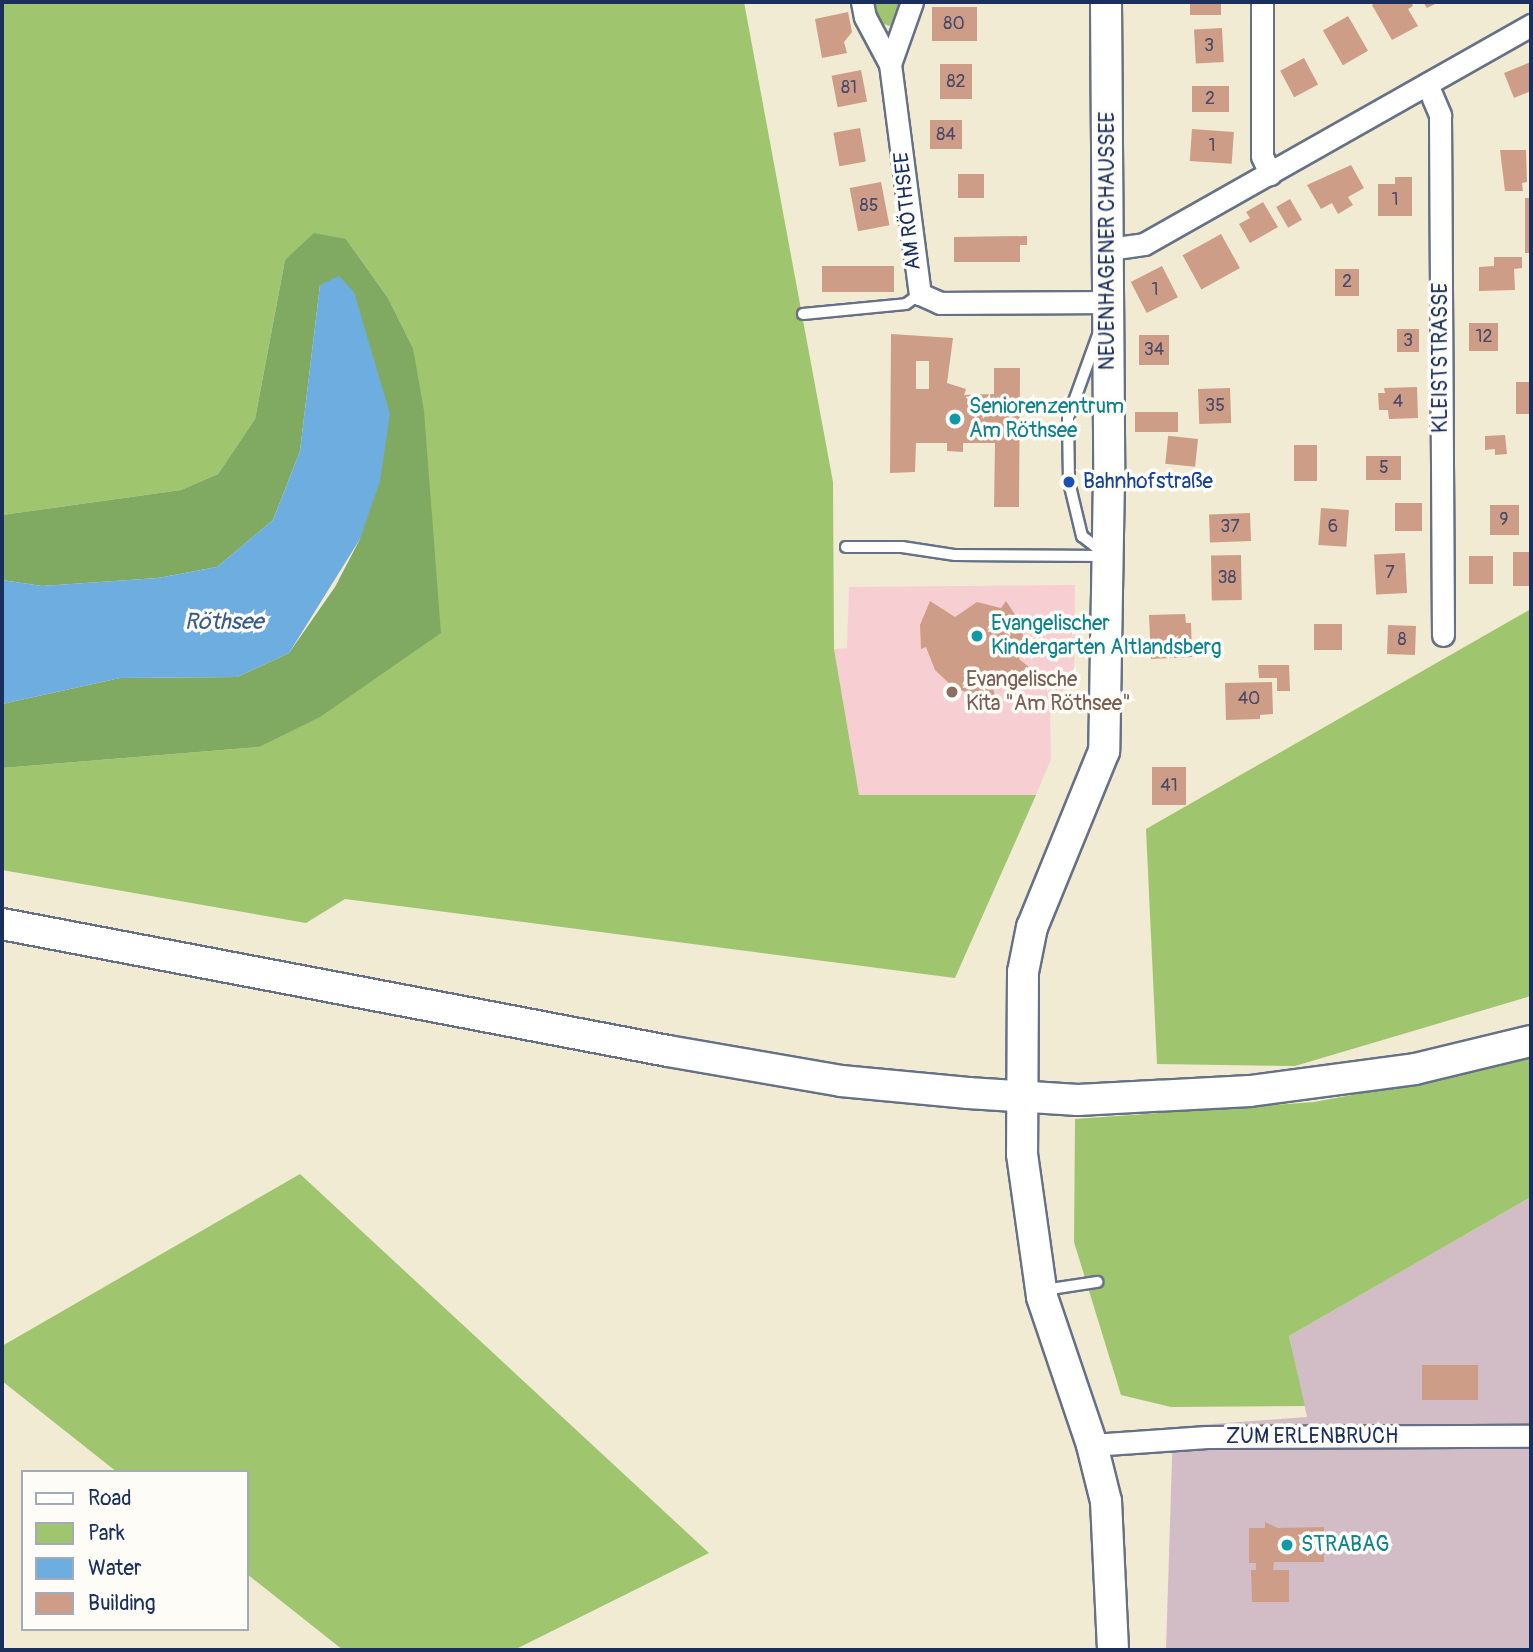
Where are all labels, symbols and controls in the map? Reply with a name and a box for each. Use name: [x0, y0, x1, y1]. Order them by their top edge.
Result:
house number: 80: [943, 13, 965, 35]
house number: 3: [1204, 35, 1214, 57]
house number: 82: [946, 71, 966, 93]
house number: 81: [841, 77, 857, 99]
house number: 2: [1205, 88, 1215, 110]
street label: NEUENHAGENER CHAUSSEE: [1095, 112, 1121, 370]
house number: 84: [936, 124, 956, 146]
house number: 1: [1208, 135, 1216, 157]
street label: AM RÖTHSEE: [889, 151, 927, 271]
house number: 1: [1391, 189, 1399, 211]
house number: 85: [860, 195, 878, 217]
house number: 2: [1342, 271, 1352, 293]
house number: 1: [1151, 279, 1159, 301]
street label: KLEISTSTRASSE: [1428, 283, 1454, 433]
house number: 12: [1475, 326, 1493, 348]
house number: 3: [1403, 330, 1413, 352]
house number: 34: [1144, 339, 1164, 361]
house number: 4: [1393, 391, 1403, 413]
place label: Seniorenzentrum Am Röthsee: [969, 394, 1124, 444]
house number: 35: [1205, 395, 1225, 417]
marker: Seniorenzentrum Am Röthsee: [947, 411, 963, 427]
house number: 5: [1379, 457, 1389, 479]
place label: Bahnhofstraße: [1083, 469, 1213, 495]
marker: Bahnhofstraße: [1061, 474, 1077, 490]
house number: 9: [1499, 509, 1509, 531]
house number: 37: [1220, 516, 1240, 538]
house number: 6: [1328, 516, 1338, 538]
house number: 7: [1385, 562, 1395, 584]
house number: 38: [1217, 567, 1237, 589]
water label: Röthsee: [185, 608, 263, 636]
place label: Evangelischer Kindergarten Altlandsberg: [991, 611, 1222, 661]
marker: Evangelischer Kindergarten Altlandsberg: [969, 628, 985, 644]
house number: 8: [1397, 629, 1407, 651]
place label: Evangelische Kita "Am Röthsee": [966, 667, 1131, 717]
marker: Evangelische Kita "Am Röthsee": [944, 684, 960, 700]
house number: 40: [1238, 688, 1260, 710]
house number: 41: [1160, 775, 1178, 797]
street label: ZUM ERLENBRUCH: [1226, 1424, 1398, 1450]
legend: [21, 1470, 248, 1631]
text: Road: [88, 1485, 132, 1512]
text: Park: [88, 1520, 125, 1547]
place label: STRABAG: [1301, 1532, 1390, 1558]
marker: STRABAG: [1279, 1537, 1295, 1553]
text: Water: [88, 1555, 141, 1582]
text: Building: [88, 1590, 155, 1617]

